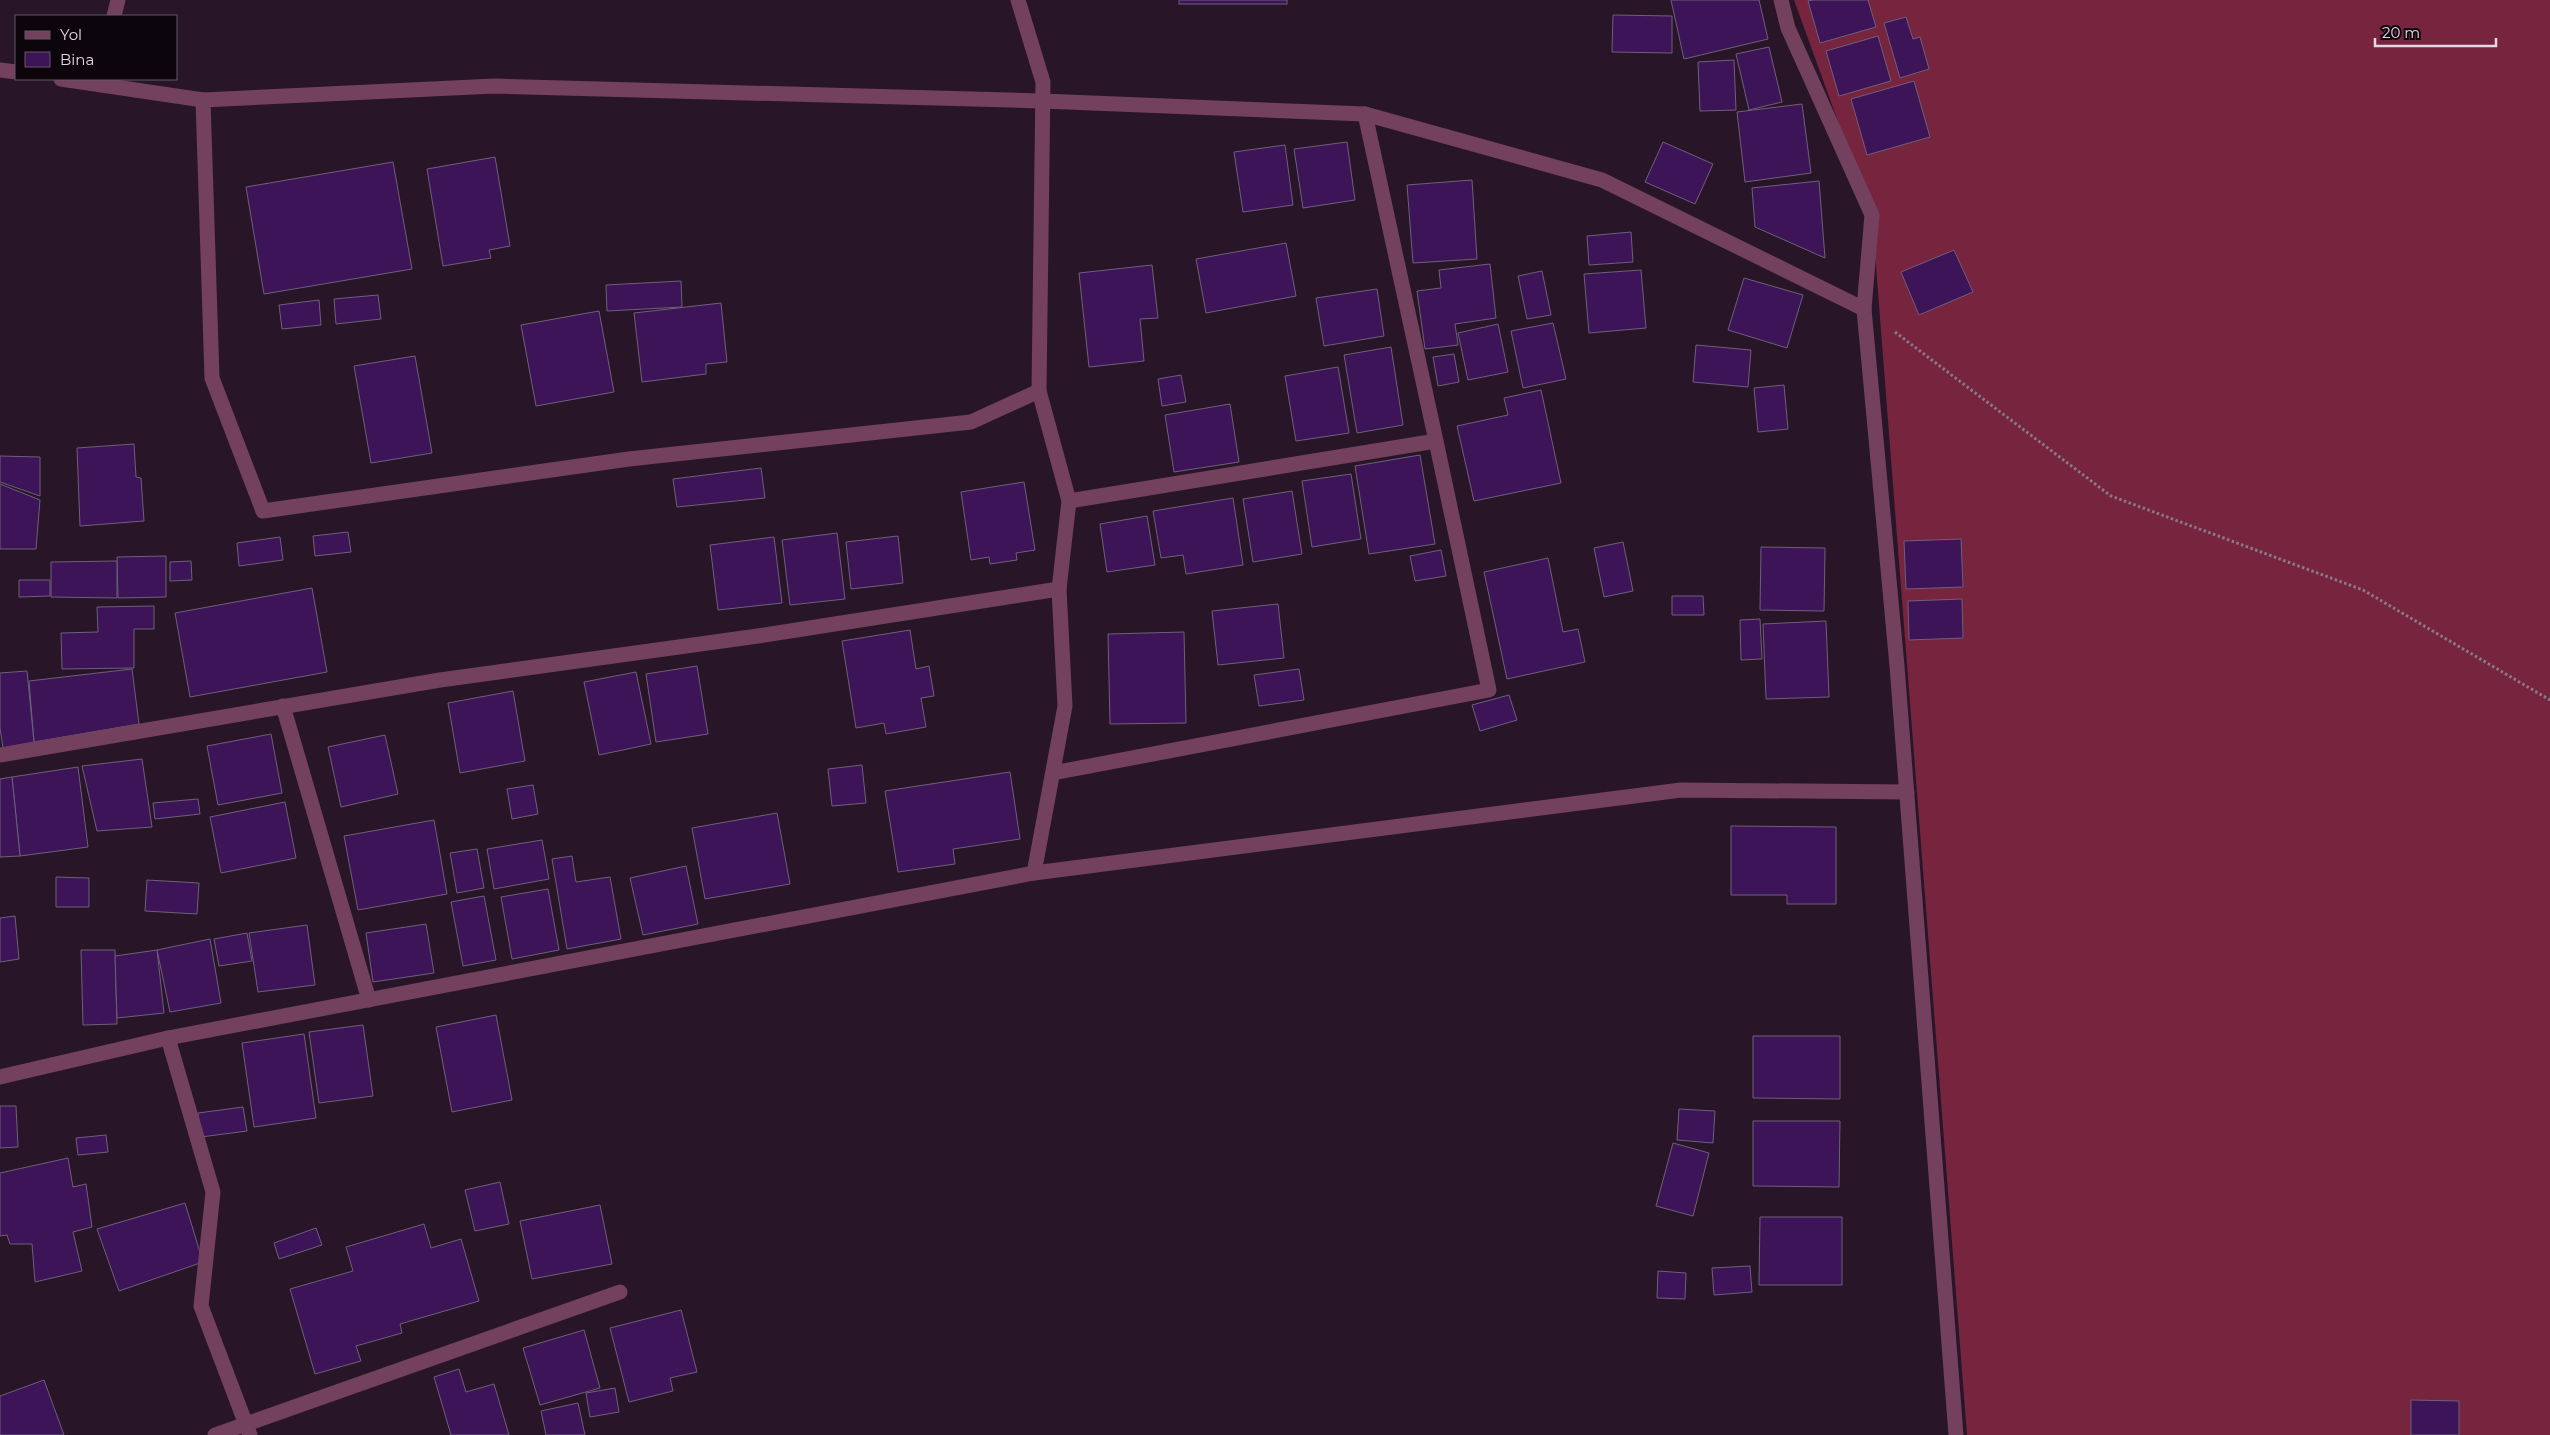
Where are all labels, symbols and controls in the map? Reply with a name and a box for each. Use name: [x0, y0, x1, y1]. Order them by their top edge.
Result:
legend: [15, 15, 178, 80]
scale bar: [2375, 15, 2496, 47]
text: 20 m: [2382, 23, 2420, 42]
text: Yol: [60, 25, 82, 44]
text: Bina: [60, 50, 94, 69]

